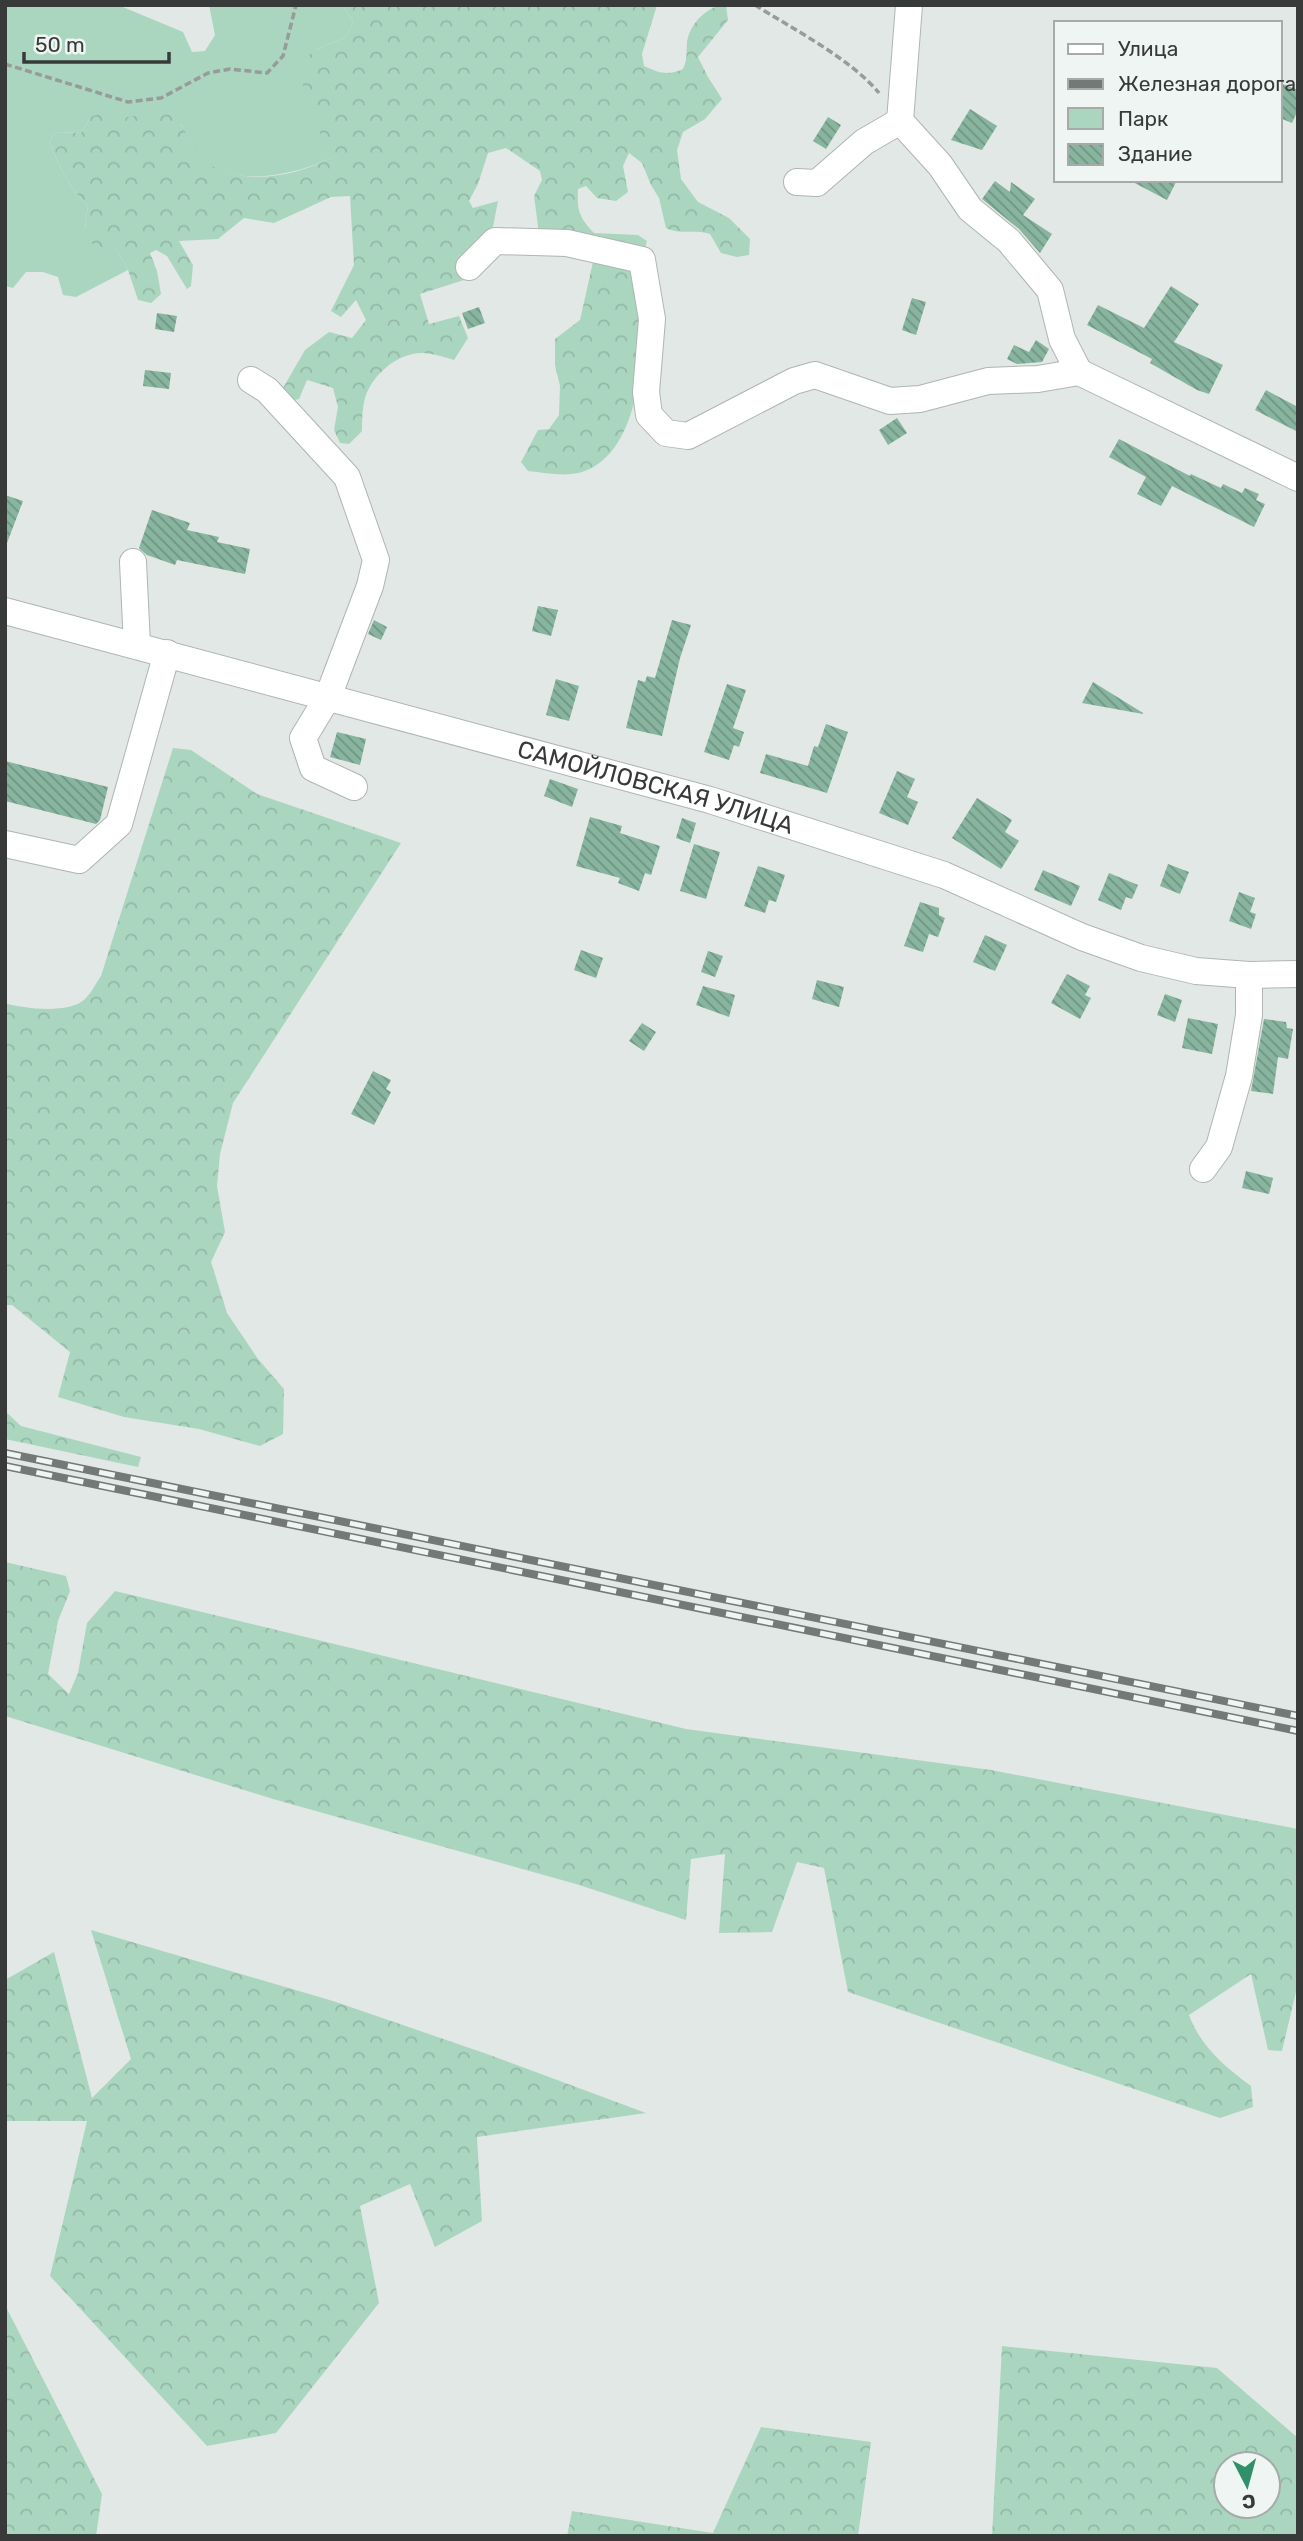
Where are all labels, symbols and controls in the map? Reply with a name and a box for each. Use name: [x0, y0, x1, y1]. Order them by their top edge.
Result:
scale bar: [24, 21, 170, 65]
legend: [1054, 21, 1282, 182]
text: 50 m: [35, 32, 85, 57]
text: Улица: [1118, 36, 1178, 61]
text: Железная дорога: [1118, 71, 1296, 96]
text: Парк: [1118, 106, 1168, 131]
text: Здание: [1118, 141, 1193, 166]
street label: САМОЙЛОВСКАЯ УЛИЦА: [515, 735, 797, 840]
north arrow: [1212, 2450, 1282, 2520]
text: С: [1241, 2489, 1257, 2514]

